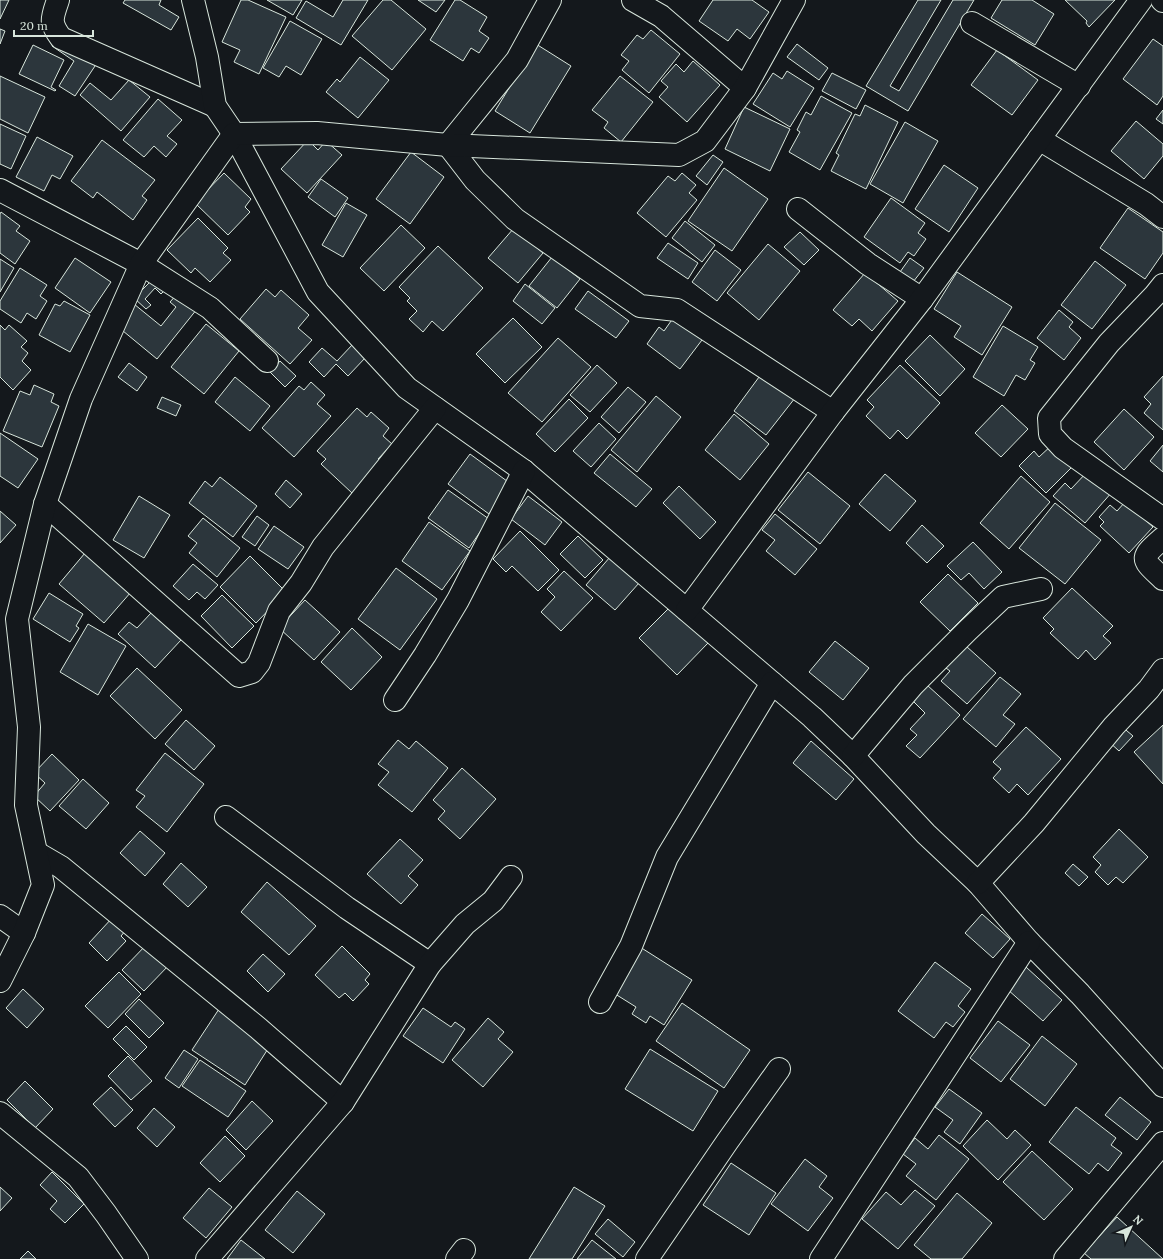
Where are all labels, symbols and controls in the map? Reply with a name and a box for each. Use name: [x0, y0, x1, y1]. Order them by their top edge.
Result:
scale bar: [14, 12, 93, 38]
text: 20 m: [20, 18, 48, 33]
north arrow: [1111, 1207, 1151, 1247]
text: N: [1130, 1212, 1146, 1228]

